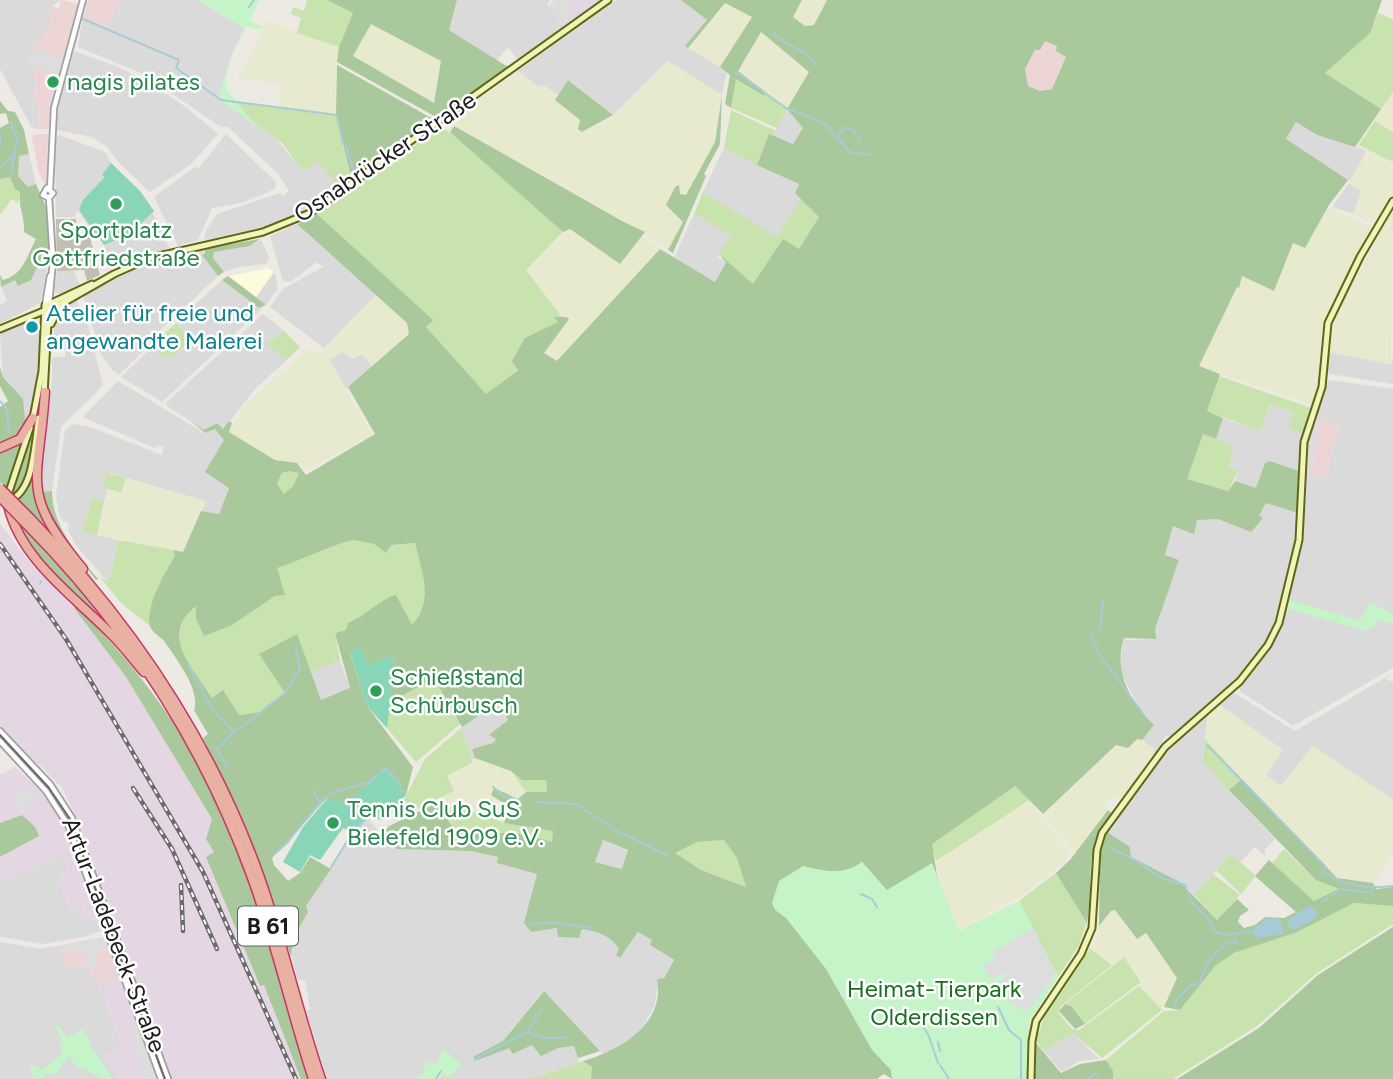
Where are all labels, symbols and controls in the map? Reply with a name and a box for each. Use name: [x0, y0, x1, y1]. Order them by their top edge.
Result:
place label: nagis pilates: [67, 67, 200, 96]
marker: nagis pilates: [45, 74, 61, 90]
street label: Osnabrücker Straße: [288, 85, 481, 228]
marker: Sportplatz Gottfriedstraße: [108, 196, 124, 212]
place label: Sportplatz Gottfriedstraße: [32, 215, 200, 272]
place label: Atelier für freie und angewandte Malerei: [46, 298, 263, 355]
marker: Atelier für freie und angewandte Malerei: [24, 319, 40, 335]
place label: Schießstand Schürbusch: [390, 662, 523, 719]
marker: Schießstand Schürbusch: [368, 683, 384, 699]
place label: Tennis Club SuS Bielefeld 1909 e.V.: [347, 794, 544, 851]
street label: Artur-Ladebeck-Straße: [56, 813, 173, 1056]
marker: Tennis Club SuS Bielefeld 1909 e.V.: [325, 815, 341, 831]
road number: B 61: [238, 906, 298, 945]
park label: Heimat-Tierpark Olderdissen: [847, 974, 1022, 1031]

